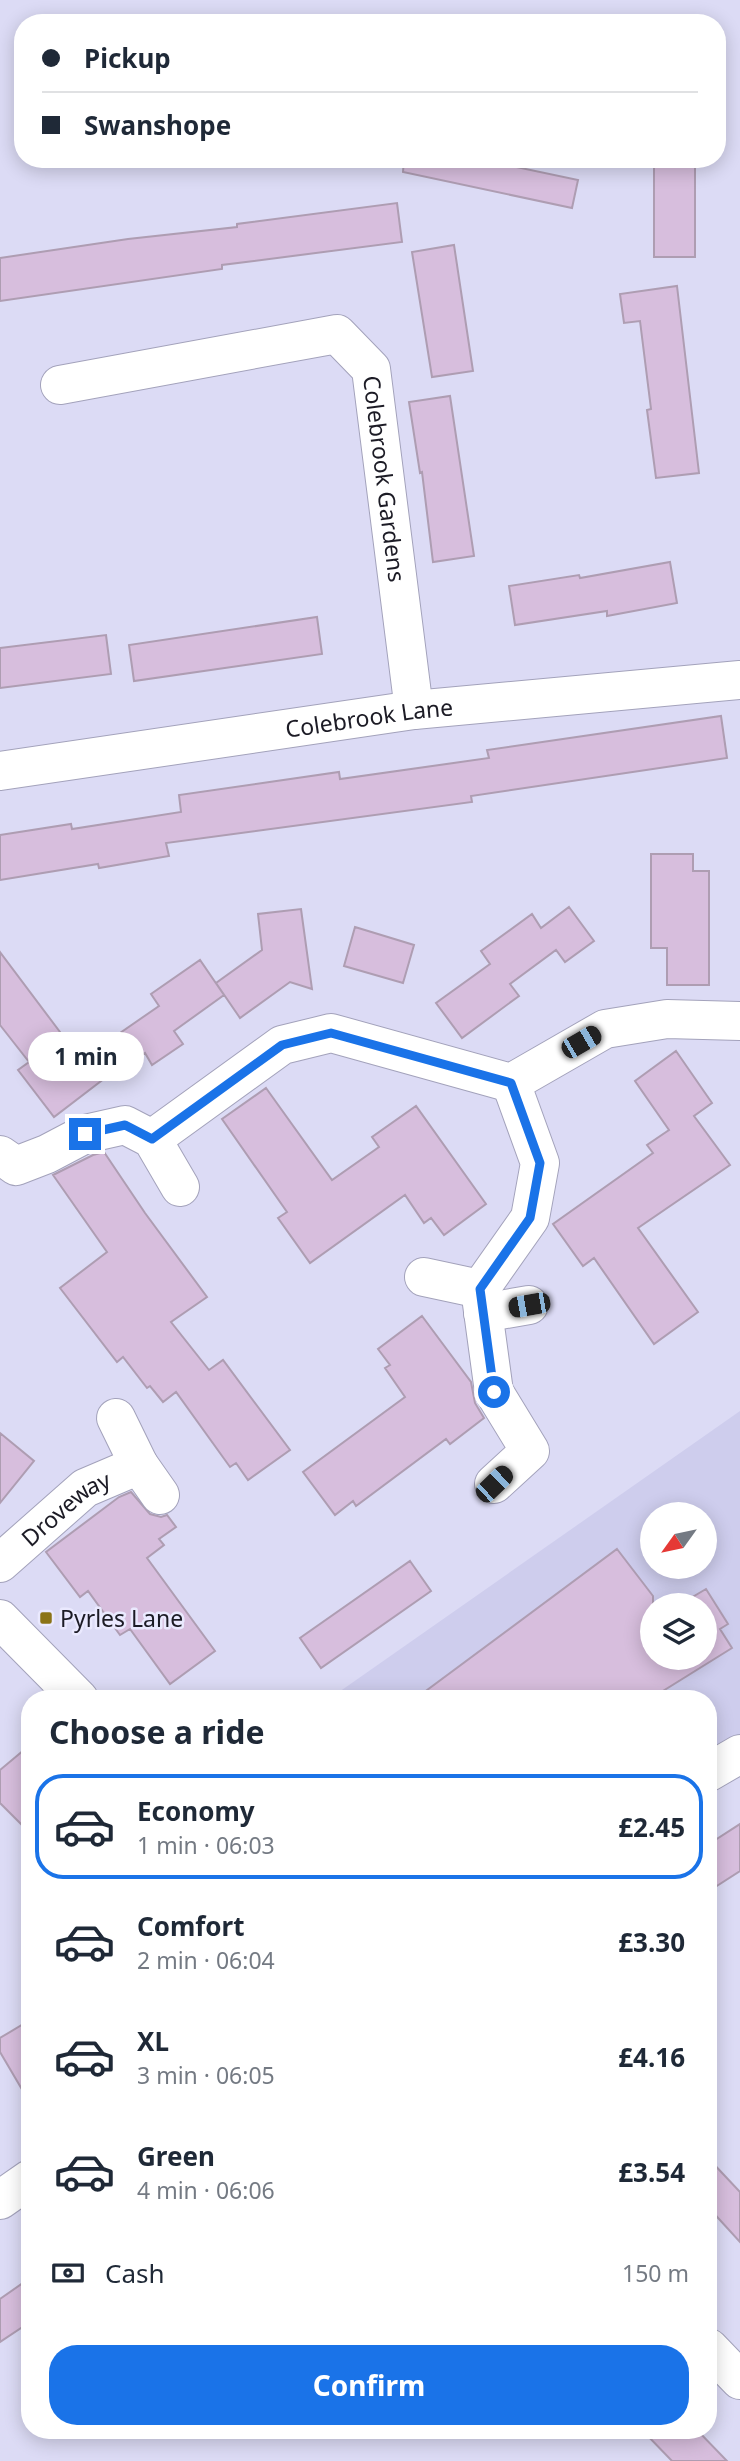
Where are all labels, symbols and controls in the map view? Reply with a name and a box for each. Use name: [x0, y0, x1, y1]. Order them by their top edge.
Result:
text: Pickup: [84, 40, 171, 76]
text: Swanshope: [84, 107, 231, 143]
street label: Colebrook Gardens: [356, 374, 414, 584]
street label: Colebrook Lane: [283, 690, 454, 745]
car: [558, 1022, 605, 1062]
callout: 1 min: [27, 1032, 143, 1082]
text: 1 min: [54, 1040, 118, 1072]
route end: [69, 1118, 101, 1150]
car: [507, 1291, 552, 1319]
route start: [478, 1376, 510, 1408]
car: [472, 1462, 517, 1506]
street label: Droveway: [14, 1463, 115, 1553]
north arrow: [640, 1502, 718, 1578]
map controls: [640, 1502, 717, 1670]
button: layers: [640, 1593, 717, 1670]
place label: Pyrles Lane: [60, 1602, 183, 1634]
marker: Pyrles Lane: [38, 1610, 54, 1626]
text: Choose a ride: [49, 1710, 265, 1753]
text: Economy: [137, 1793, 255, 1829]
icon: car: [53, 1795, 116, 1858]
text: £2.45: [618, 1809, 685, 1845]
text: 1 min · 06:03: [137, 1829, 275, 1861]
text: Comfort: [137, 1908, 245, 1944]
icon: car: [53, 1910, 116, 1973]
text: £3.30: [618, 1924, 685, 1960]
text: 2 min · 06:04: [137, 1944, 275, 1976]
text: XL: [137, 2023, 169, 2059]
icon: car: [53, 2025, 116, 2088]
text: £4.16: [618, 2039, 685, 2075]
text: 3 min · 06:05: [137, 2059, 275, 2091]
text: Green: [137, 2138, 215, 2174]
icon: car: [53, 2140, 116, 2203]
text: £3.54: [618, 2154, 685, 2190]
text: 4 min · 06:06: [137, 2174, 275, 2206]
icon: cash: [49, 2254, 87, 2292]
text: Cash: [105, 2255, 165, 2291]
text: 150 m: [622, 2257, 689, 2289]
button: Confirm: [49, 2345, 689, 2425]

